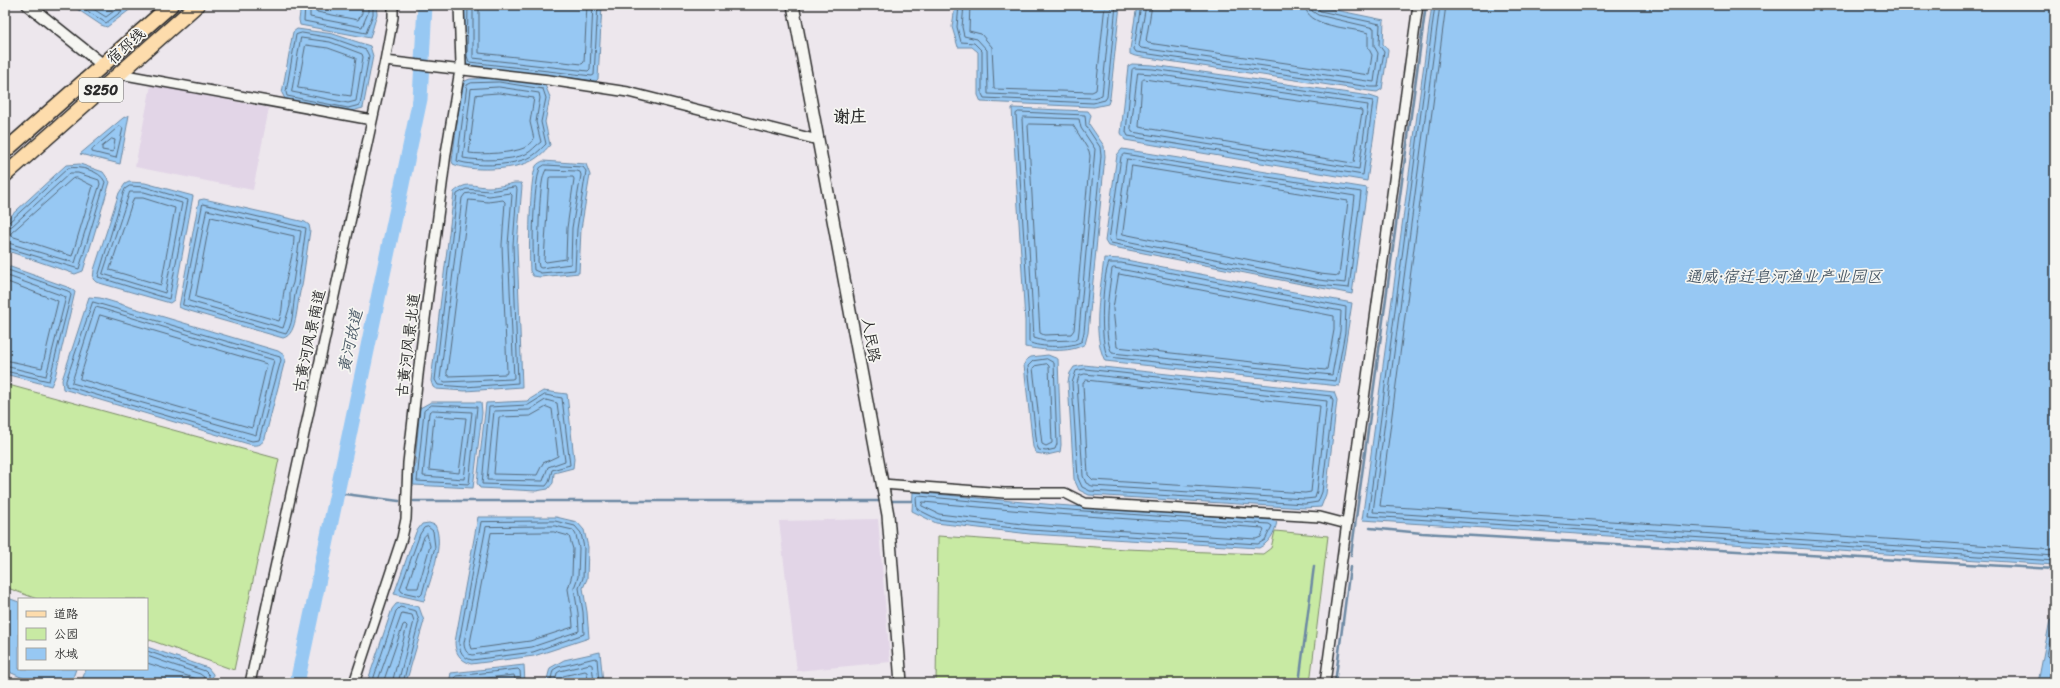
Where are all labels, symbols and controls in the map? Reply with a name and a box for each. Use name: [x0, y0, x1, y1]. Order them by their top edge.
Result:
street label: 宿邳线: [101, 21, 151, 71]
road number: S250: [79, 78, 123, 102]
district label: 谢庄: [833, 101, 867, 131]
water label: 通威·宿迁皂河渔业产业园区: [1686, 262, 1883, 291]
street label: 古黄河风景南道: [285, 287, 333, 395]
street label: 古黄河风景北道: [389, 291, 427, 399]
water label: 黄河故道: [329, 305, 371, 375]
street label: 人民路: [854, 316, 888, 364]
legend: [18, 598, 148, 670]
text: 道路: [54, 603, 78, 625]
text: 公园: [54, 623, 78, 645]
text: 水域: [54, 643, 78, 665]

